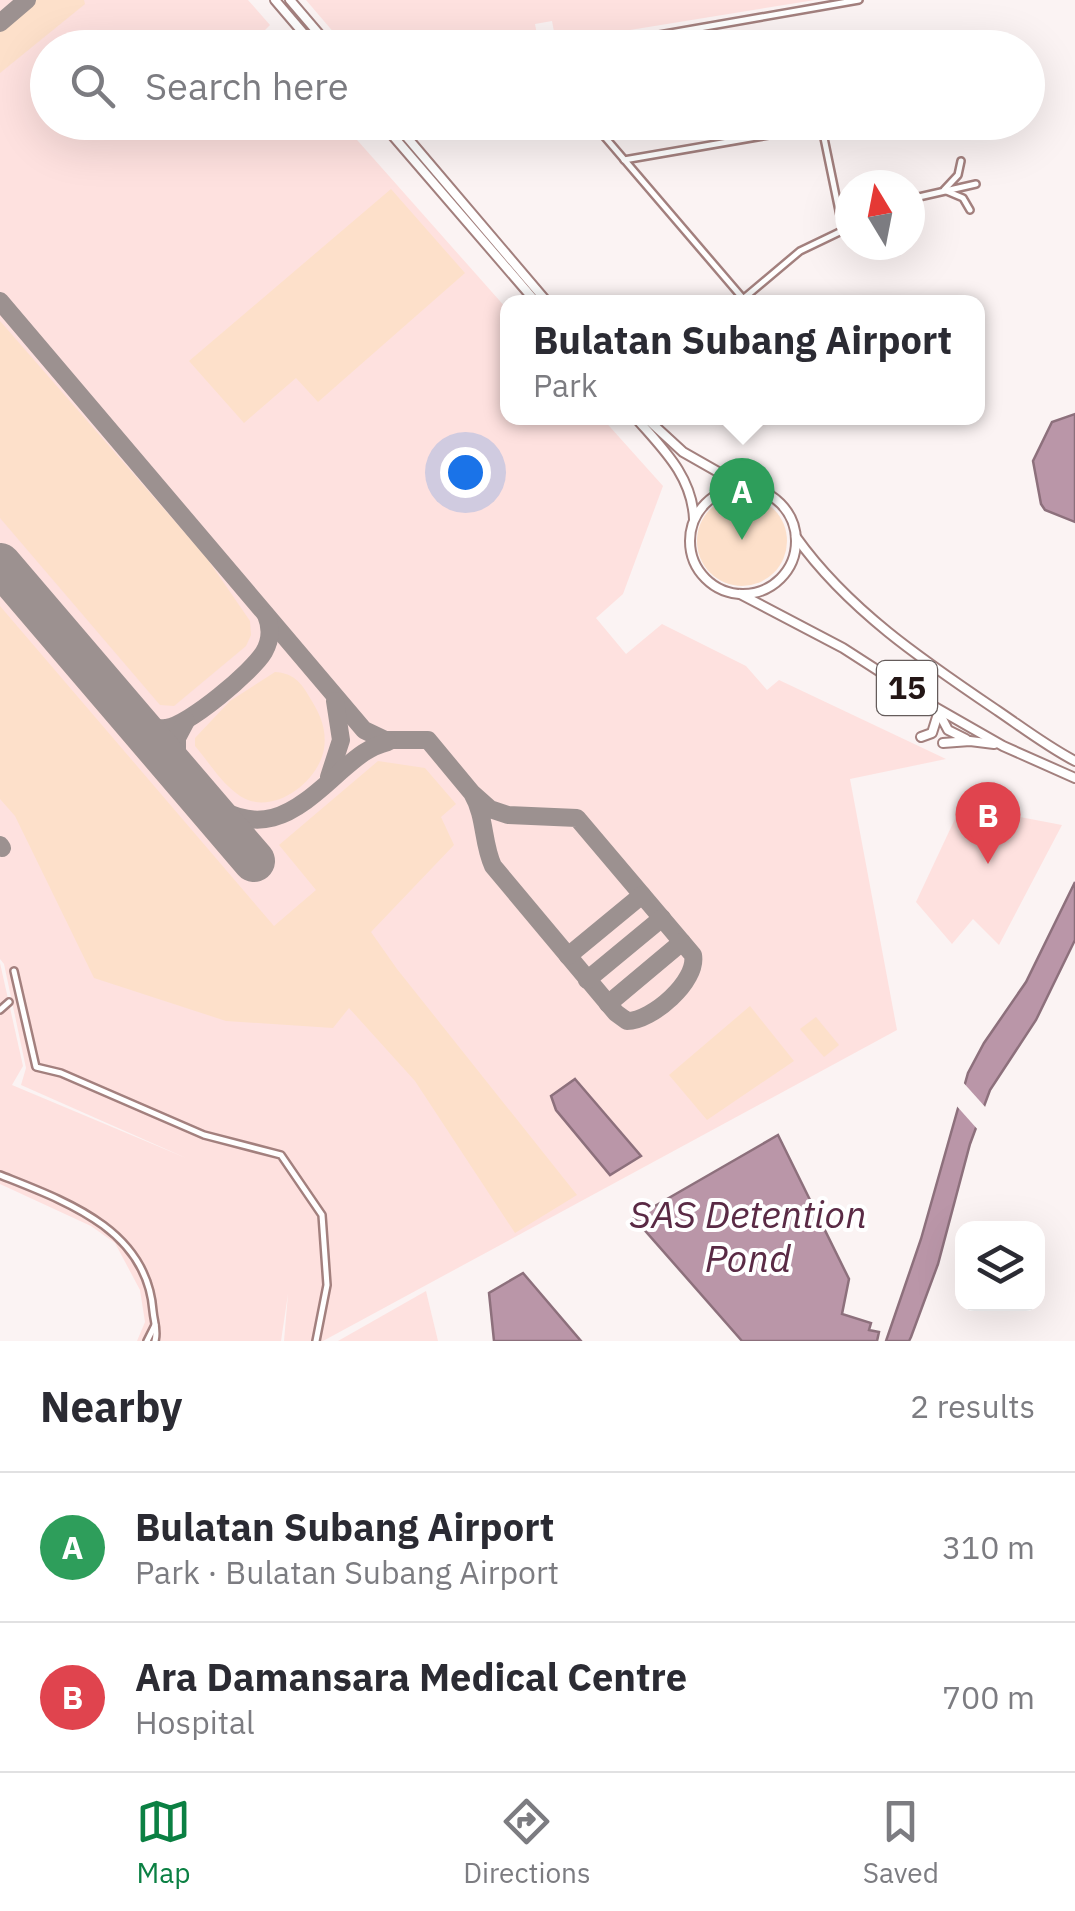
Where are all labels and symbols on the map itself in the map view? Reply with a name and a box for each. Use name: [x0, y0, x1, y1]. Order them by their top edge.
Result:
north arrow: [835, 170, 925, 260]
your location: [440, 447, 491, 498]
pin: A: [710, 458, 774, 540]
road number: 15: [877, 661, 937, 715]
pin: B: [956, 782, 1020, 864]
water label: SAS Detention Pond: [629, 1189, 867, 1282]

